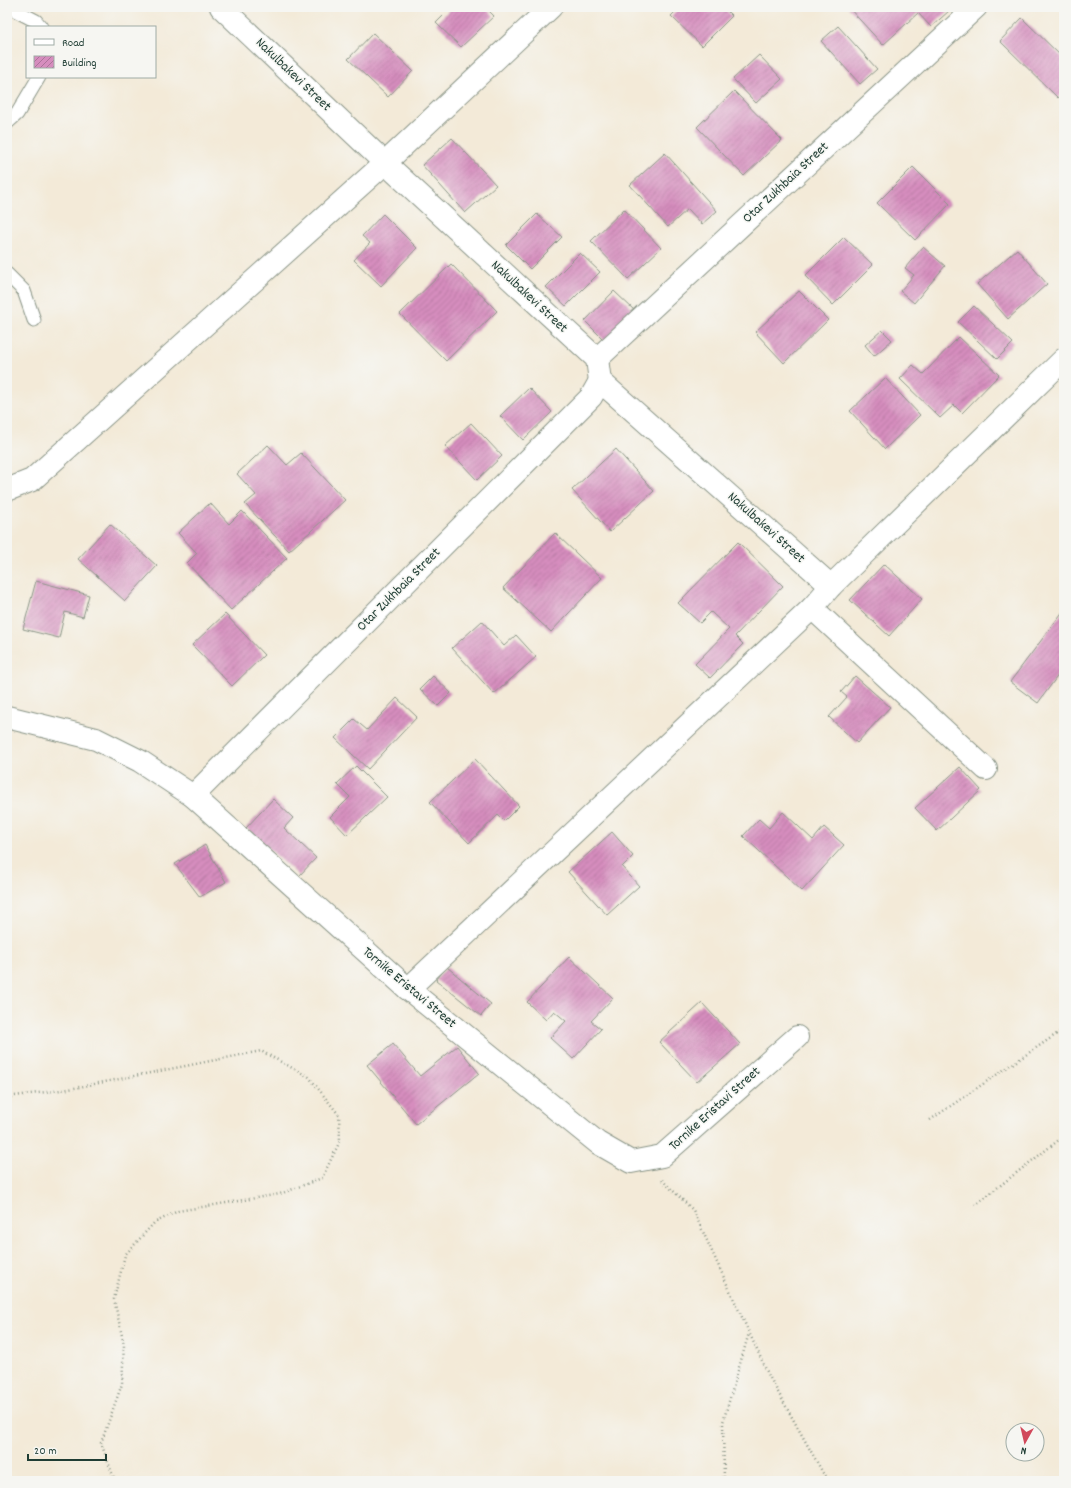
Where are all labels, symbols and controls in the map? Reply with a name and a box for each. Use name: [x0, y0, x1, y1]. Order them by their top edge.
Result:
legend: [26, 26, 156, 78]
street label: Nakulbakevi Street: [251, 34, 335, 116]
text: Road: [62, 35, 84, 52]
text: Building: [62, 55, 97, 72]
street label: Otar Zukhbaia Street: [738, 138, 834, 228]
street label: Nakulbakevi Street: [486, 256, 572, 338]
street label: Nakulbakevi Street: [723, 488, 809, 568]
street label: Otar Zukhbaia Street: [353, 544, 445, 636]
street label: Tornike Eristavi Street: [358, 943, 460, 1033]
street label: Tornike Eristavi Street: [665, 1062, 765, 1156]
north arrow: [1005, 1422, 1045, 1462]
scale bar: [28, 1436, 106, 1462]
text: N: [1020, 1442, 1028, 1458]
text: 20 m: [34, 1443, 57, 1460]

